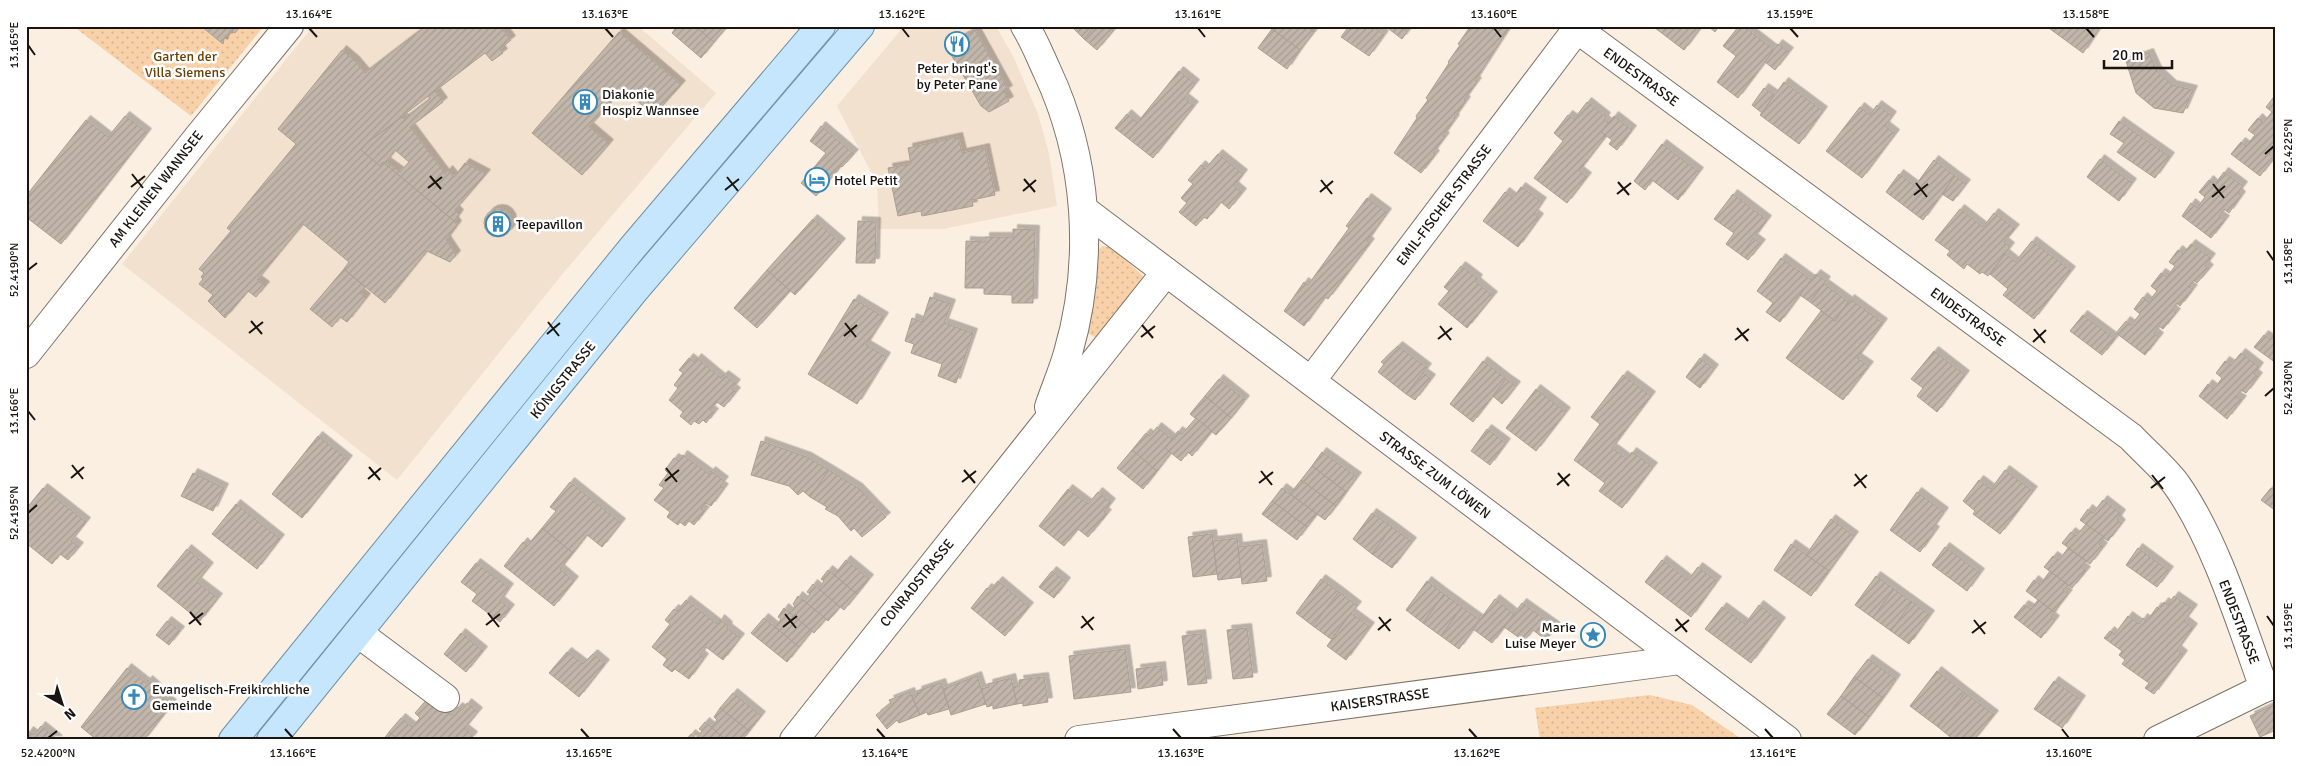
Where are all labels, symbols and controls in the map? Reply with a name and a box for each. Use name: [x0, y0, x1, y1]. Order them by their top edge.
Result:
text: 13.164°E: [286, 7, 333, 22]
text: 13.163°E: [582, 7, 629, 22]
text: 13.162°E: [879, 7, 926, 22]
text: 13.161°E: [1175, 7, 1222, 22]
text: 13.160°E: [1471, 7, 1518, 22]
text: 13.159°E: [1767, 7, 1814, 22]
text: 13.158°E: [2063, 7, 2110, 22]
text: 13.165°E: [7, 21, 22, 68]
restaurant icon: Peter bringt's by Peter Pane: [944, 31, 970, 57]
scale bar: [2104, 38, 2172, 70]
street label: ENDESTRASSE: [1600, 44, 1682, 110]
text: 20 m: [2112, 46, 2143, 64]
park label: Garten der Villa Siemens: [145, 48, 225, 81]
place label: Peter bringt's by Peter Pane: [917, 60, 997, 93]
place label: Diakonie Hospiz Wannsee: [602, 86, 699, 119]
building icon: Diakonie Hospiz Wannsee: [572, 89, 598, 115]
text: 52.4225°N: [2281, 119, 2296, 173]
street label: AM KLEINEN WANNSEE: [105, 127, 207, 251]
street label: EMIL-FISCHER-STRASSE: [1393, 141, 1495, 269]
hotel icon: Hotel Petit: [804, 167, 830, 193]
place label: Hotel Petit: [834, 172, 898, 189]
building icon: Teepavillon: [485, 211, 511, 237]
place label: Teepavillon: [516, 216, 583, 233]
text: 13.158°E: [2281, 237, 2296, 284]
text: 52.4190°N: [7, 243, 22, 297]
street label: ENDESTRASSE: [1927, 284, 2009, 350]
street label: KÖNIGSTRASSE: [527, 338, 599, 422]
text: 52.4230°N: [2281, 361, 2296, 415]
text: 13.166°E: [7, 387, 22, 434]
street label: STRASSE ZUM LÖWEN: [1376, 428, 1494, 522]
text: 52.4195°N: [7, 486, 22, 540]
street label: CONRADSTRASSE: [876, 536, 958, 630]
street label: ENDESTRASSE: [2215, 577, 2263, 667]
text: 13.159°E: [2281, 602, 2296, 649]
place label: Marie Luise Meyer: [1505, 619, 1577, 652]
place icon: Marie Luise Meyer: [1580, 622, 1606, 648]
north arrow: [38, 678, 88, 728]
place label: Evangelisch-Freikirchliche Gemeinde: [152, 681, 310, 714]
church icon: Evangelisch-Freikirchliche Gemeinde: [121, 684, 147, 710]
street label: KAISERSTRASSE: [1329, 685, 1431, 715]
text: N: [61, 704, 79, 723]
text: 52.4200°N: [21, 746, 75, 761]
text: 13.166°E: [270, 746, 317, 761]
text: 13.165°E: [566, 746, 613, 761]
text: 13.164°E: [862, 746, 909, 761]
text: 13.163°E: [1158, 746, 1205, 761]
text: 13.162°E: [1454, 746, 1501, 761]
text: 13.161°E: [1750, 746, 1797, 761]
text: 13.160°E: [2046, 746, 2093, 761]

